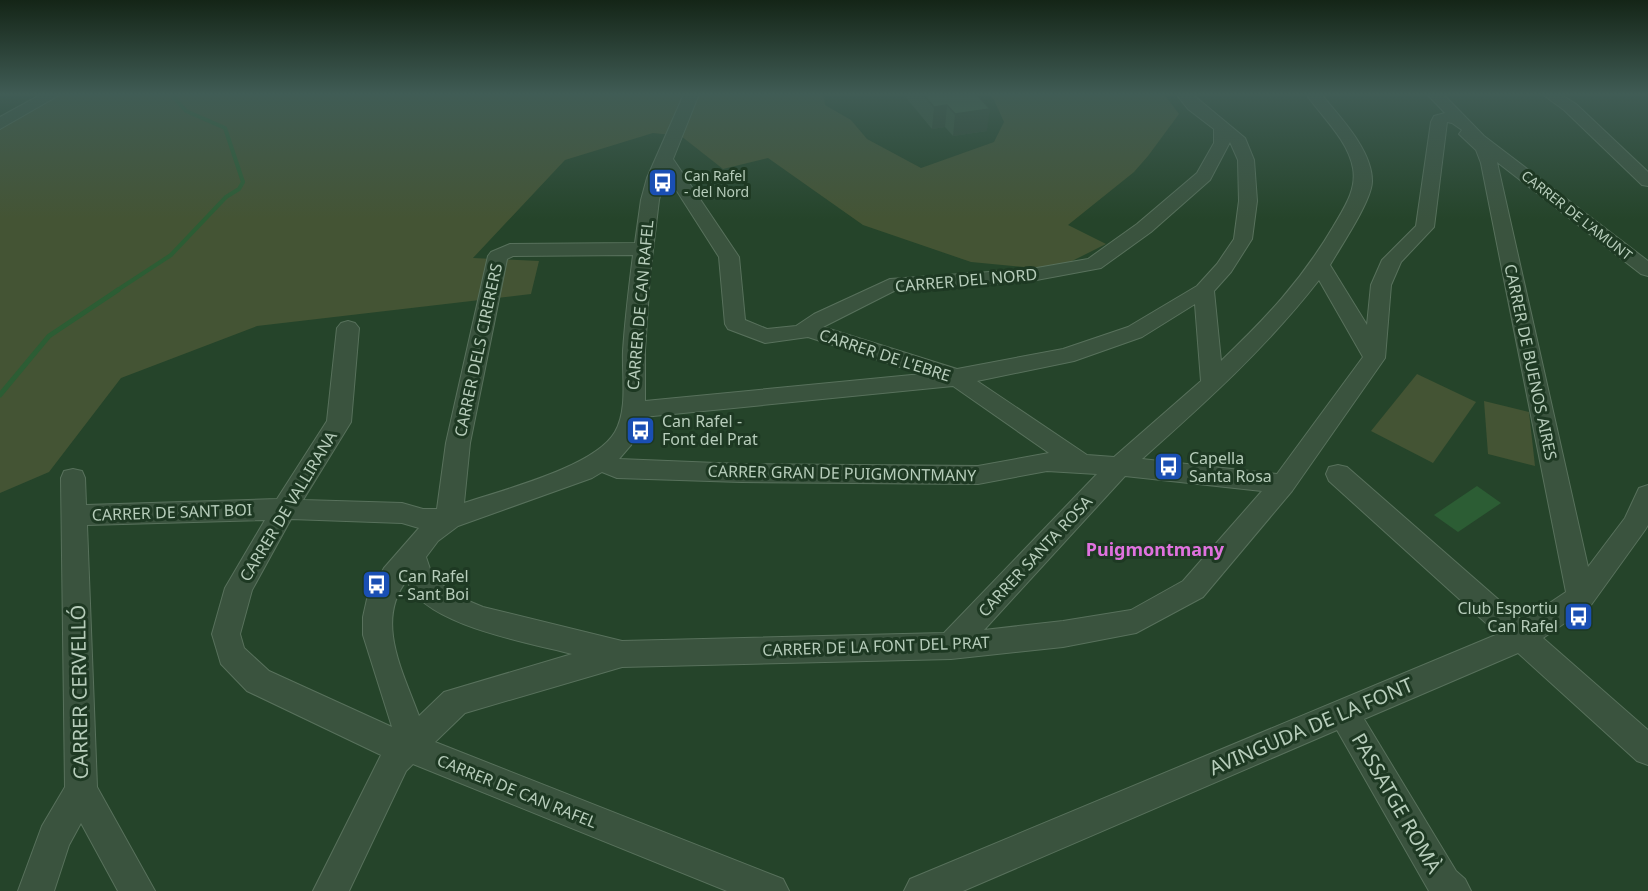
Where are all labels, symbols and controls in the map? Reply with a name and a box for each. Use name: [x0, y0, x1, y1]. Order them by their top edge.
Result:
place label: Can Rafel - del Nord: [684, 166, 749, 201]
street label: CARRER DE L'AMUNT: [1518, 166, 1636, 264]
bus stop icon: Can Rafel - del Nord: [647, 167, 679, 199]
street label: CARRER DE CAN RAFEL: [622, 219, 658, 391]
street label: CARRER DELS CIRERERS: [449, 261, 507, 439]
street label: CARRER DE BUENOS AIRES: [1499, 262, 1563, 462]
street label: CARRER DEL NORD: [894, 263, 1038, 297]
street label: CARRER DE L'EBRE: [817, 323, 953, 387]
place label: Can Rafel - Font del Prat: [662, 410, 758, 450]
bus stop icon: Can Rafel - Font del Prat: [625, 414, 657, 446]
street label: CARRER DE VALLIRANA: [234, 426, 342, 585]
place label: Capella Santa Rosa: [1189, 447, 1272, 487]
bus stop icon: Capella Santa Rosa: [1152, 451, 1184, 483]
street label: CARRER GRAN DE PUIGMONTMANY: [708, 460, 977, 486]
street label: CARRER SANTA ROSA: [973, 490, 1097, 621]
street label: CARRER DE SANT BOI: [91, 498, 253, 526]
district label: Puigmontmany: [1086, 537, 1225, 561]
place label: Can Rafel - Sant Boi: [398, 565, 469, 605]
bus stop icon: Can Rafel - Sant Boi: [361, 569, 393, 601]
place label: Club Esportiu Can Rafel: [1457, 597, 1558, 637]
bus stop icon: Club Esportiu Can Rafel: [1563, 601, 1595, 633]
street label: CARRER CERVELLÓ: [64, 604, 94, 780]
street label: CARRER DE LA FONT DEL PRAT: [762, 631, 990, 661]
street label: AVINGUDA DE LA FONT: [1205, 671, 1417, 781]
street label: PASSATGE ROMÀ: [1346, 728, 1448, 878]
street label: CARRER DE CAN RAFEL: [434, 749, 600, 833]

